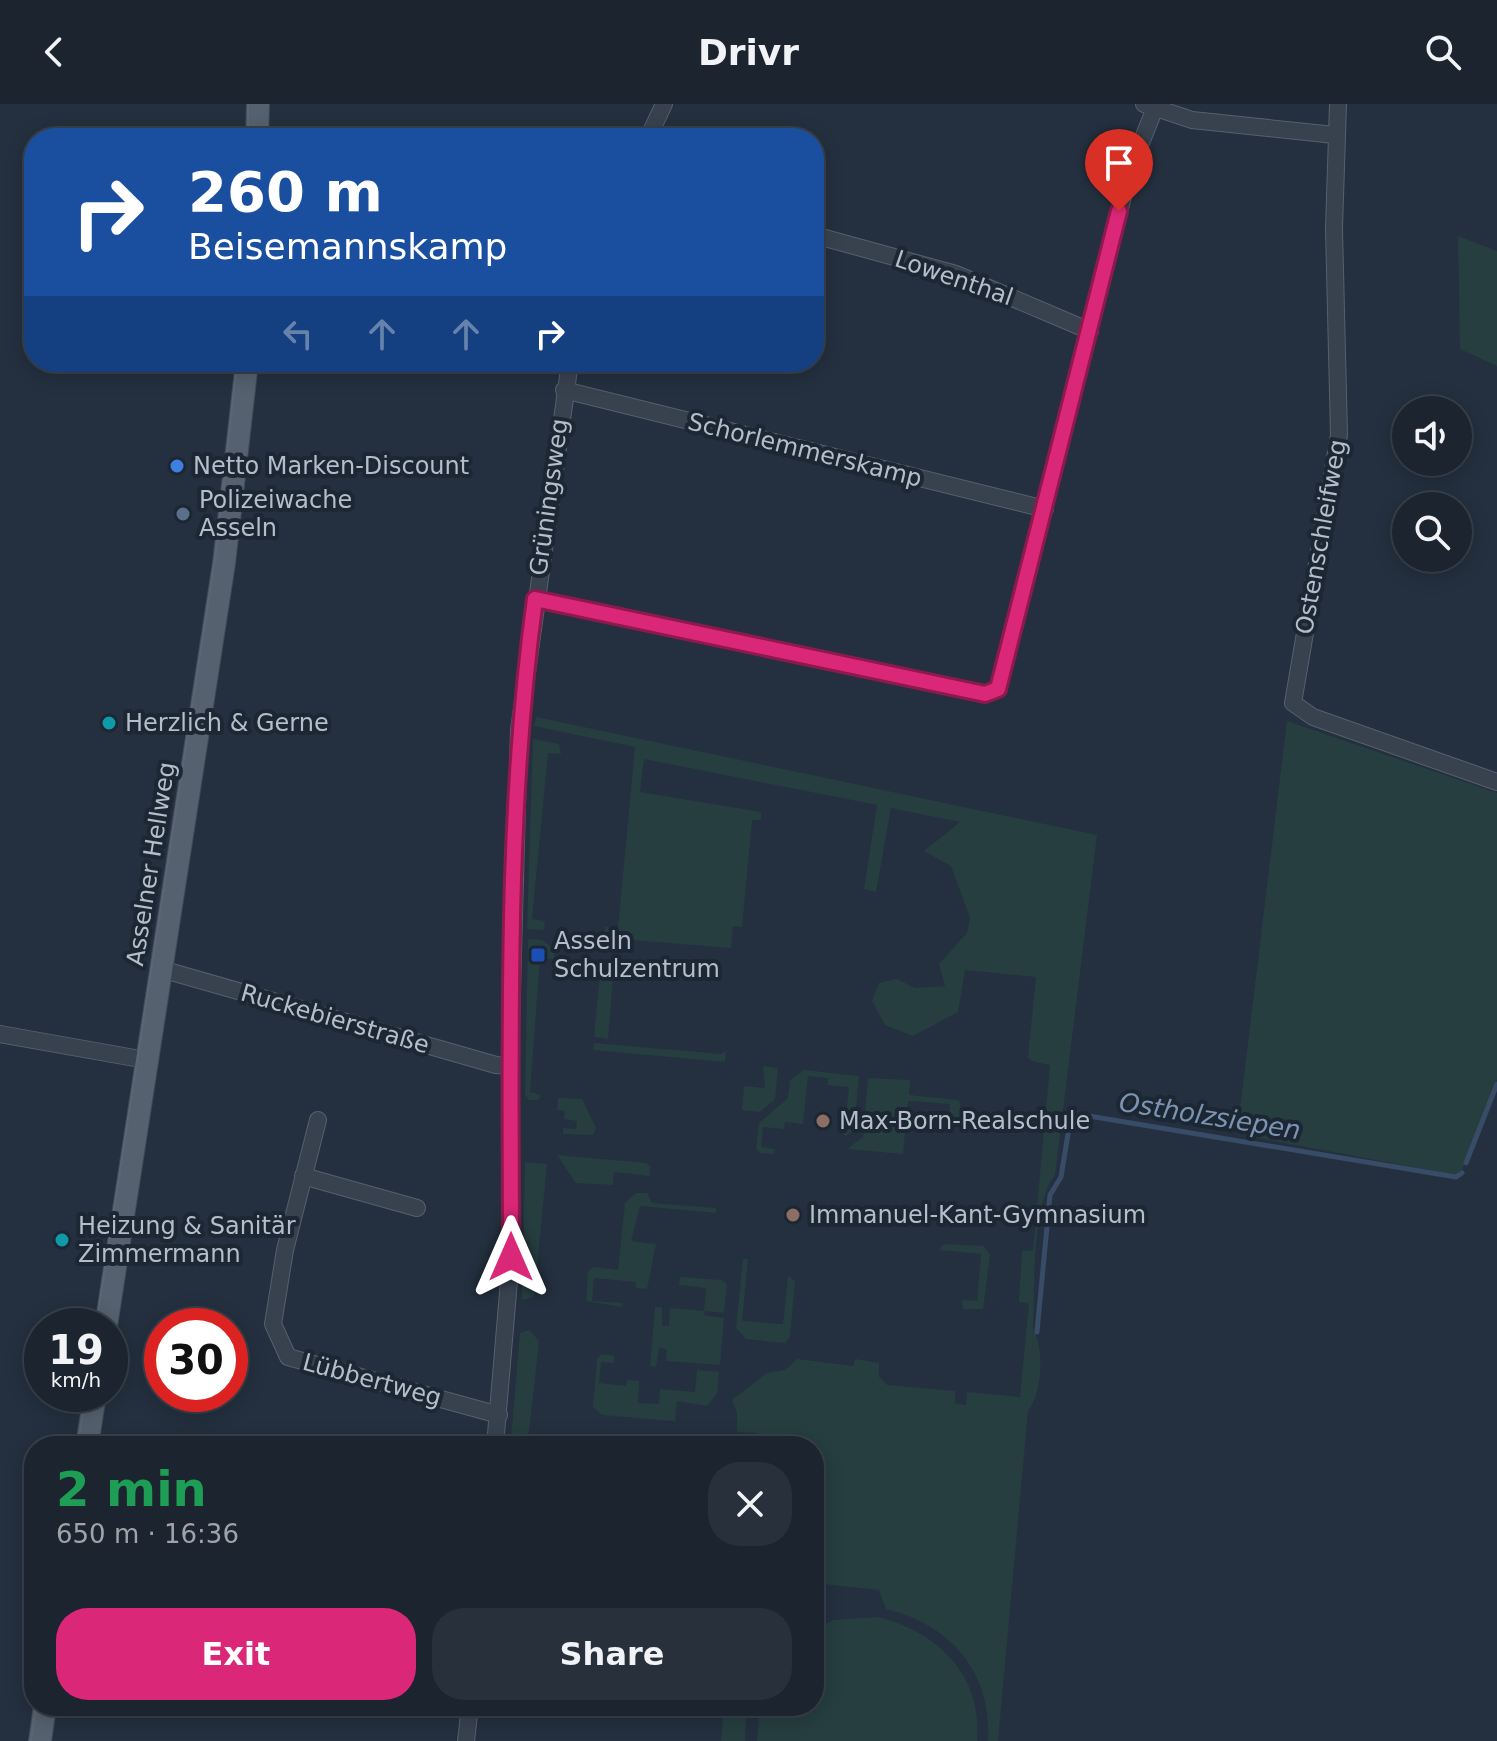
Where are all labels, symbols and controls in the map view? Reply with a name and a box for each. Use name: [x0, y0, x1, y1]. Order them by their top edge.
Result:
icon: back: [32, 30, 76, 74]
icon: search: [1421, 30, 1465, 74]
text: Drivr: [698, 32, 799, 73]
pin: [1085, 129, 1153, 211]
icon: arrive: [1097, 141, 1141, 185]
text: 260 m: [188, 159, 383, 224]
icon: right: [56, 160, 160, 264]
text: Beisemannskamp: [188, 226, 507, 267]
street label: Lowenthal: [891, 245, 1017, 311]
icon: left: [276, 312, 320, 356]
icon: ahead: [360, 312, 404, 356]
icon: ahead: [444, 312, 488, 356]
icon: right: [528, 312, 572, 356]
map controls: [1392, 396, 1472, 572]
button: sound: [1392, 396, 1472, 476]
street label: Schorlemmerskamp: [685, 407, 925, 493]
street label: Grüningsweg: [524, 417, 574, 577]
street label: Ostenschleifweg: [1290, 437, 1352, 637]
place label: Netto Marken-Discount: [193, 452, 469, 480]
marker: Netto Marken-Discount: [168, 457, 186, 475]
place label: Polizeiwache Asseln: [199, 486, 352, 542]
button: search: [1392, 492, 1472, 572]
marker: Polizeiwache Asseln: [174, 505, 192, 523]
place label: Herzlich & Gerne: [125, 709, 329, 737]
marker: Herzlich & Gerne: [100, 714, 118, 732]
street label: Asselner Hellweg: [121, 760, 181, 968]
place label: Asseln Schulzentrum: [554, 927, 720, 983]
marker: Asseln Schulzentrum: [529, 946, 547, 964]
street label: Ruckebierstraße: [238, 979, 432, 1059]
water label: Ostholzsiepen: [1117, 1087, 1303, 1145]
place label: Max-Born-Realschule: [839, 1107, 1090, 1135]
marker: Max-Born-Realschule: [814, 1112, 832, 1130]
place label: Immanuel-Kant-Gymnasium: [809, 1201, 1146, 1229]
marker: Immanuel-Kant-Gymnasium: [784, 1206, 802, 1224]
place label: Heizung & Sanitär Zimmermann: [78, 1212, 296, 1268]
position arrow: [469, 1215, 553, 1299]
marker: Heizung & Sanitär Zimmermann: [53, 1231, 71, 1249]
speed limit sign: 30: [144, 1308, 248, 1412]
text: 19: [48, 1327, 104, 1373]
street label: Lübbertweg: [300, 1348, 444, 1412]
text: km/h: [51, 1368, 101, 1392]
text: 2 min: [56, 1461, 207, 1517]
button: close: [708, 1462, 792, 1546]
text: 650 m · 16:36: [56, 1519, 239, 1549]
button: Exit: [56, 1608, 416, 1700]
button: Share: [432, 1608, 792, 1700]

